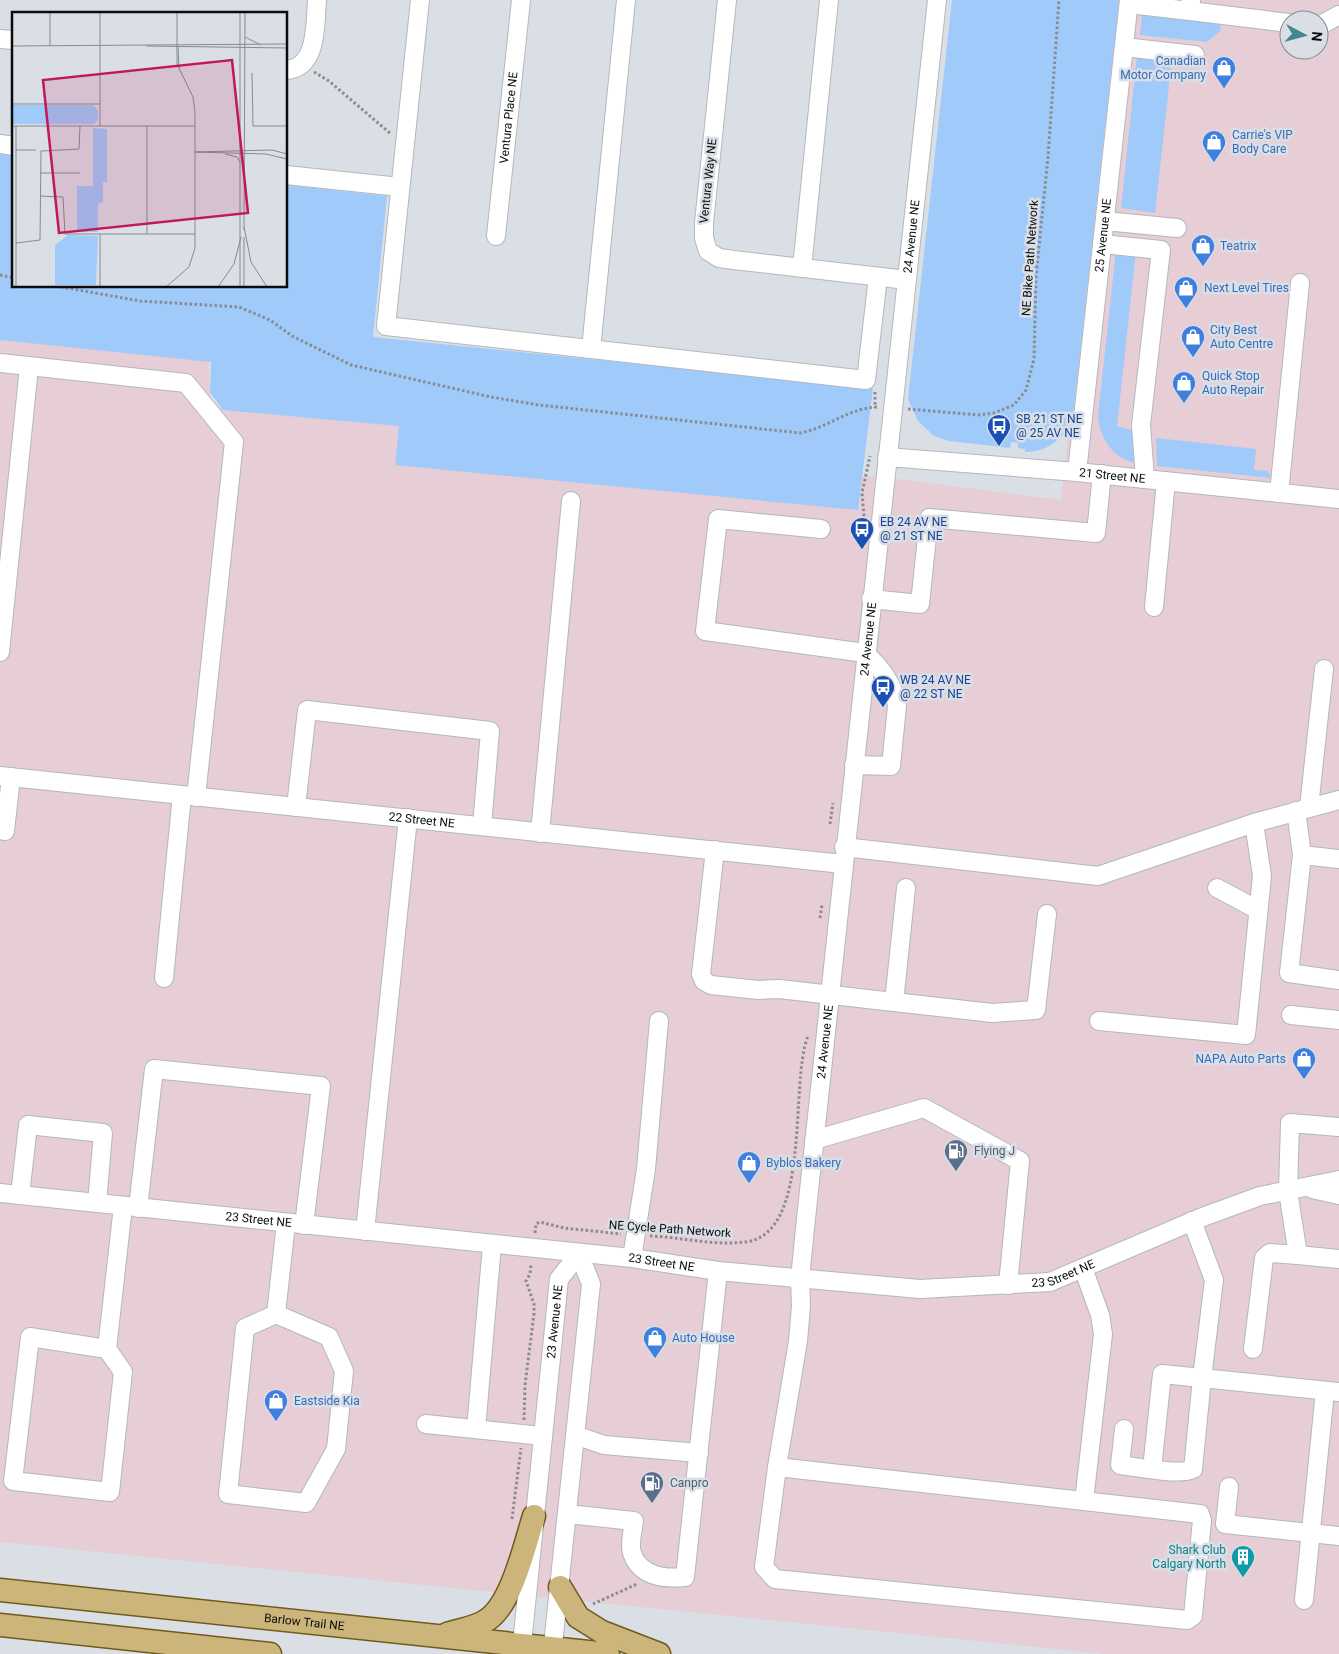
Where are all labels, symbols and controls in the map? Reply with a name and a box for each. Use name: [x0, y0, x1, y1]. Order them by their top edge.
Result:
north arrow: [1279, 10, 1329, 60]
inset map: [12, 12, 288, 288]
text: N: [1308, 31, 1325, 42]
place label: Canadian Motor Company: [1120, 54, 1206, 82]
shop icon: Canadian Motor Company: [1211, 55, 1237, 89]
street label: Ventura Place NE: [497, 71, 520, 164]
place label: Carrie's VIP Body Care: [1232, 128, 1293, 156]
shop icon: Carrie's VIP Body Care: [1201, 129, 1227, 163]
street label: Ventura Way NE: [697, 138, 719, 224]
street label: 25 Avenue NE: [1092, 198, 1114, 273]
street label: 24 Avenue NE: [901, 199, 923, 274]
street label: NE Bike Path Network: [1019, 199, 1041, 317]
shop icon: Teatrix: [1190, 233, 1216, 267]
place label: Teatrix: [1220, 239, 1256, 253]
shop icon: Next Level Tires: [1173, 275, 1199, 309]
place label: Next Level Tires: [1204, 281, 1289, 295]
place label: City Best Auto Centre: [1210, 323, 1273, 351]
shop icon: City Best Auto Centre: [1180, 324, 1206, 358]
place label: Quick Stop Auto Repair: [1202, 369, 1264, 397]
shop icon: Quick Stop Auto Repair: [1171, 370, 1197, 404]
place label: SB 21 ST NE @ 25 AV NE: [1016, 412, 1083, 440]
bus stop icon: SB 21 ST NE @ 25 AV NE: [986, 413, 1012, 447]
street label: 21 Street NE: [1078, 465, 1146, 486]
place label: EB 24 AV NE @ 21 ST NE: [880, 515, 947, 543]
bus stop icon: EB 24 AV NE @ 21 ST NE: [849, 516, 875, 550]
street label: 24 Avenue NE: [857, 601, 879, 677]
place label: WB 24 AV NE @ 22 ST NE: [900, 673, 971, 701]
bus stop icon: WB 24 AV NE @ 22 ST NE: [870, 674, 896, 708]
street label: 22 Street NE: [388, 810, 456, 830]
street label: 24 Avenue NE: [814, 1004, 836, 1080]
shop icon: NAPA Auto Parts: [1291, 1046, 1317, 1080]
place label: NAPA Auto Parts: [1195, 1052, 1286, 1066]
fuel station icon: Flying J: [943, 1138, 969, 1172]
place label: Flying J: [974, 1144, 1015, 1158]
shop icon: Byblos Bakery: [736, 1150, 762, 1184]
place label: Byblos Bakery: [766, 1156, 841, 1170]
street label: 23 Street NE: [225, 1209, 293, 1230]
street label: NE Cycle Path Network: [608, 1218, 733, 1240]
street label: 23 Street NE: [628, 1251, 695, 1274]
street label: 23 Street NE: [1031, 1257, 1097, 1290]
street label: 23 Avenue NE: [544, 1284, 565, 1359]
shop icon: Auto House: [642, 1325, 668, 1359]
place label: Auto House: [672, 1331, 735, 1345]
shop icon: Eastside Kia: [263, 1388, 289, 1422]
place label: Eastside Kia: [294, 1394, 360, 1408]
fuel station icon: Canpro: [639, 1470, 665, 1504]
place label: Canpro: [670, 1476, 709, 1490]
place label: Shark Club Calgary North: [1152, 1543, 1226, 1571]
building icon: Shark Club Calgary North: [1230, 1544, 1256, 1578]
street label: Barlow Trail NE: [263, 1611, 345, 1633]

